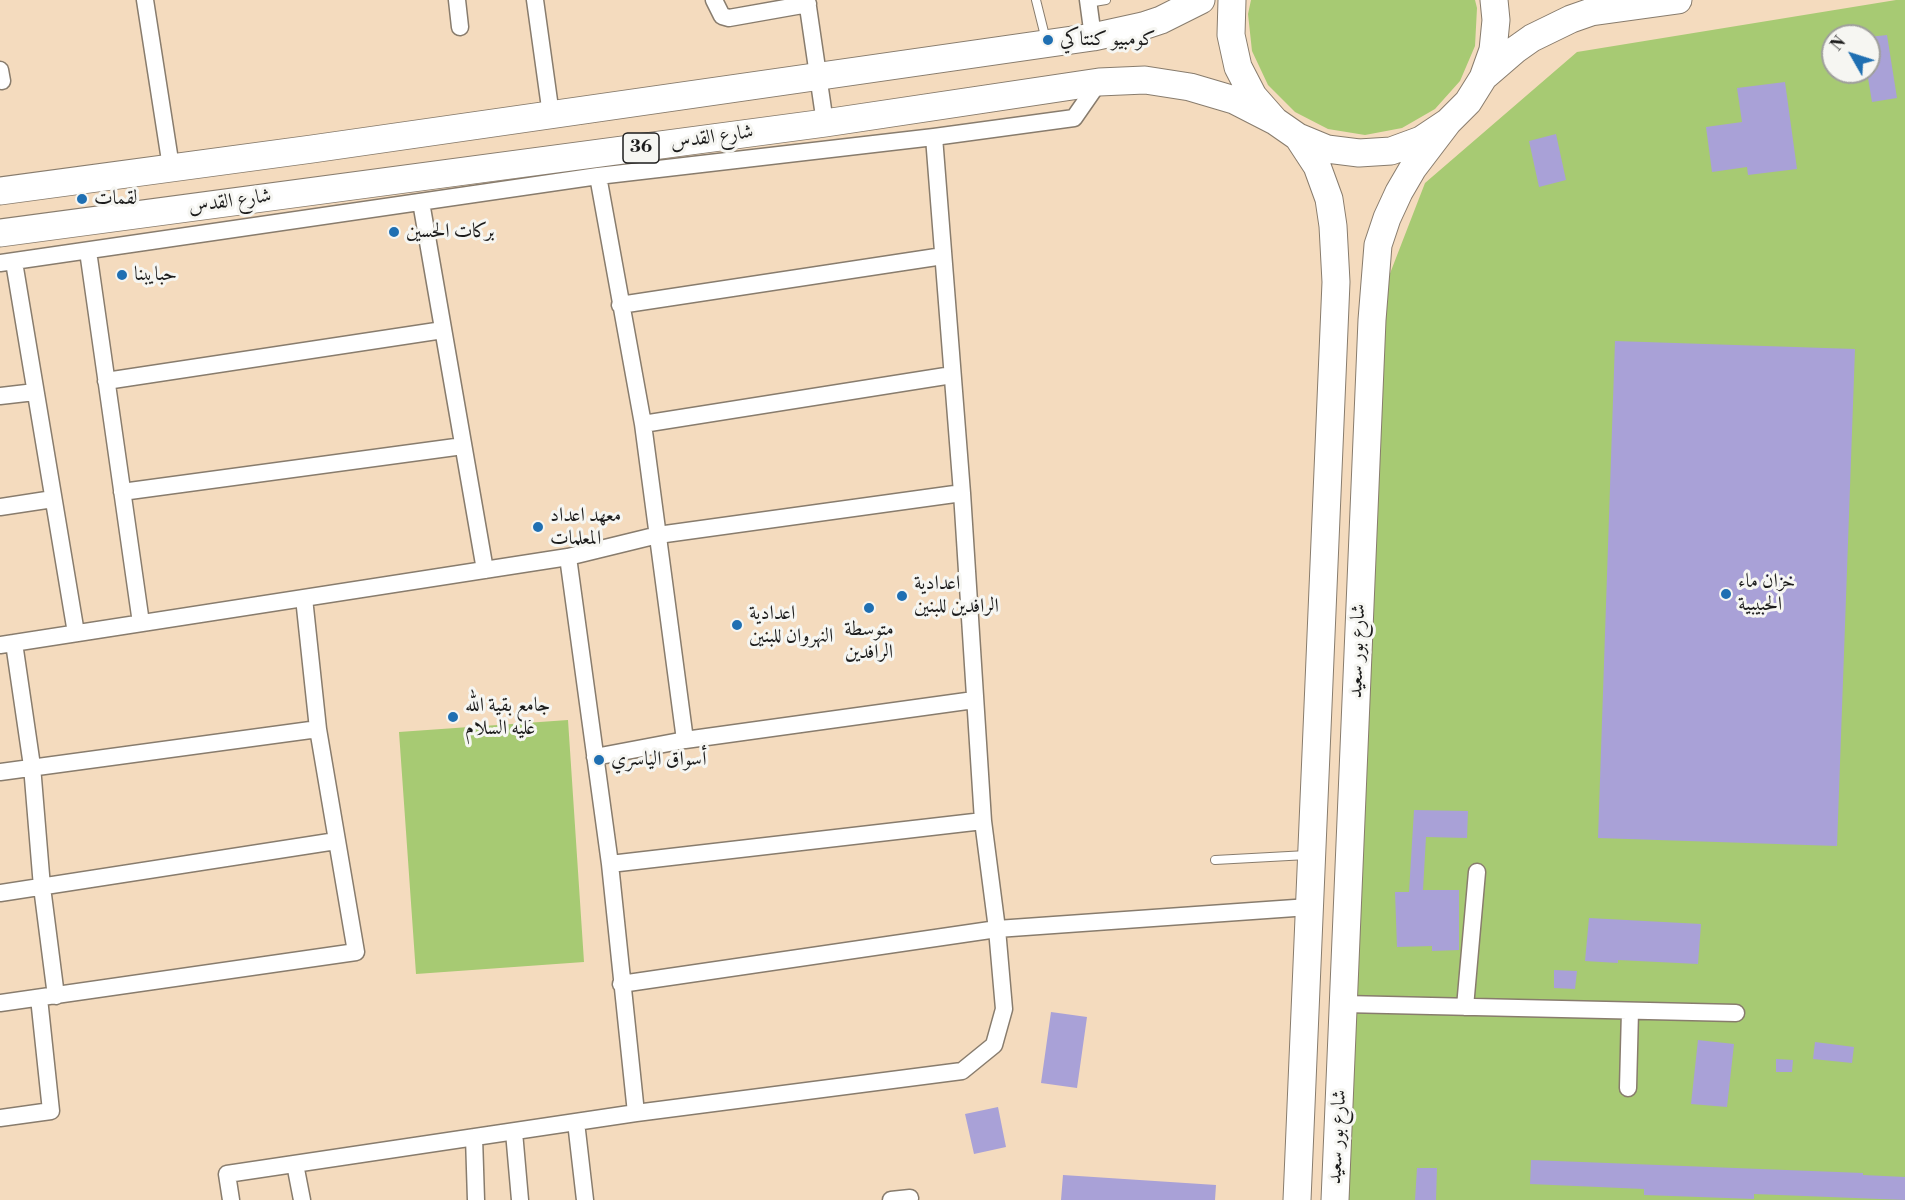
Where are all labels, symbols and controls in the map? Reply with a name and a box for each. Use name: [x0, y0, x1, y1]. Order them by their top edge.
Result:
north arrow: [1821, 24, 1881, 84]
place label: كومبيو كنتاكي: [1060, 28, 1156, 52]
marker: كومبيو كنتاكي: [1041, 33, 1055, 47]
text: N: [1827, 33, 1850, 55]
street label: شارع القدس: [669, 120, 755, 156]
road number: 36: [623, 133, 659, 163]
street label: شارع القدس: [187, 184, 273, 220]
place label: لقمات: [94, 187, 137, 211]
marker: لقمات: [75, 192, 89, 206]
place label: بركات الحسين: [406, 220, 494, 244]
marker: بركات الحسين: [387, 225, 401, 239]
place label: حبايبنا: [134, 263, 177, 287]
marker: حبايبنا: [115, 268, 129, 282]
place label: معهد اعداد المعلمات: [550, 504, 621, 551]
marker: معهد اعداد المعلمات: [531, 520, 545, 534]
place label: خزان ماء الحبيبية: [1738, 570, 1795, 617]
place label: اعدادية الرافدين للبنين: [914, 572, 999, 619]
marker: خزان ماء الحبيبية: [1719, 587, 1733, 601]
marker: اعدادية الرافدين للبنين: [895, 589, 909, 603]
marker: متوسطة الرافدين: [862, 601, 876, 615]
place label: اعدادية النهروان للبنين: [749, 602, 833, 649]
street label: شارع بور سعيد: [1344, 603, 1372, 699]
marker: اعدادية النهروان للبنين: [730, 618, 744, 632]
place label: متوسطة الرافدين: [844, 618, 894, 665]
place label: جامع بقية الله عليه السلام: [465, 694, 550, 741]
marker: جامع بقية الله عليه السلام: [446, 710, 460, 724]
place label: أسواق الياسري: [611, 748, 707, 772]
marker: أسواق الياسري: [592, 753, 606, 767]
street label: شارع بور سعيد: [1324, 1089, 1352, 1185]

